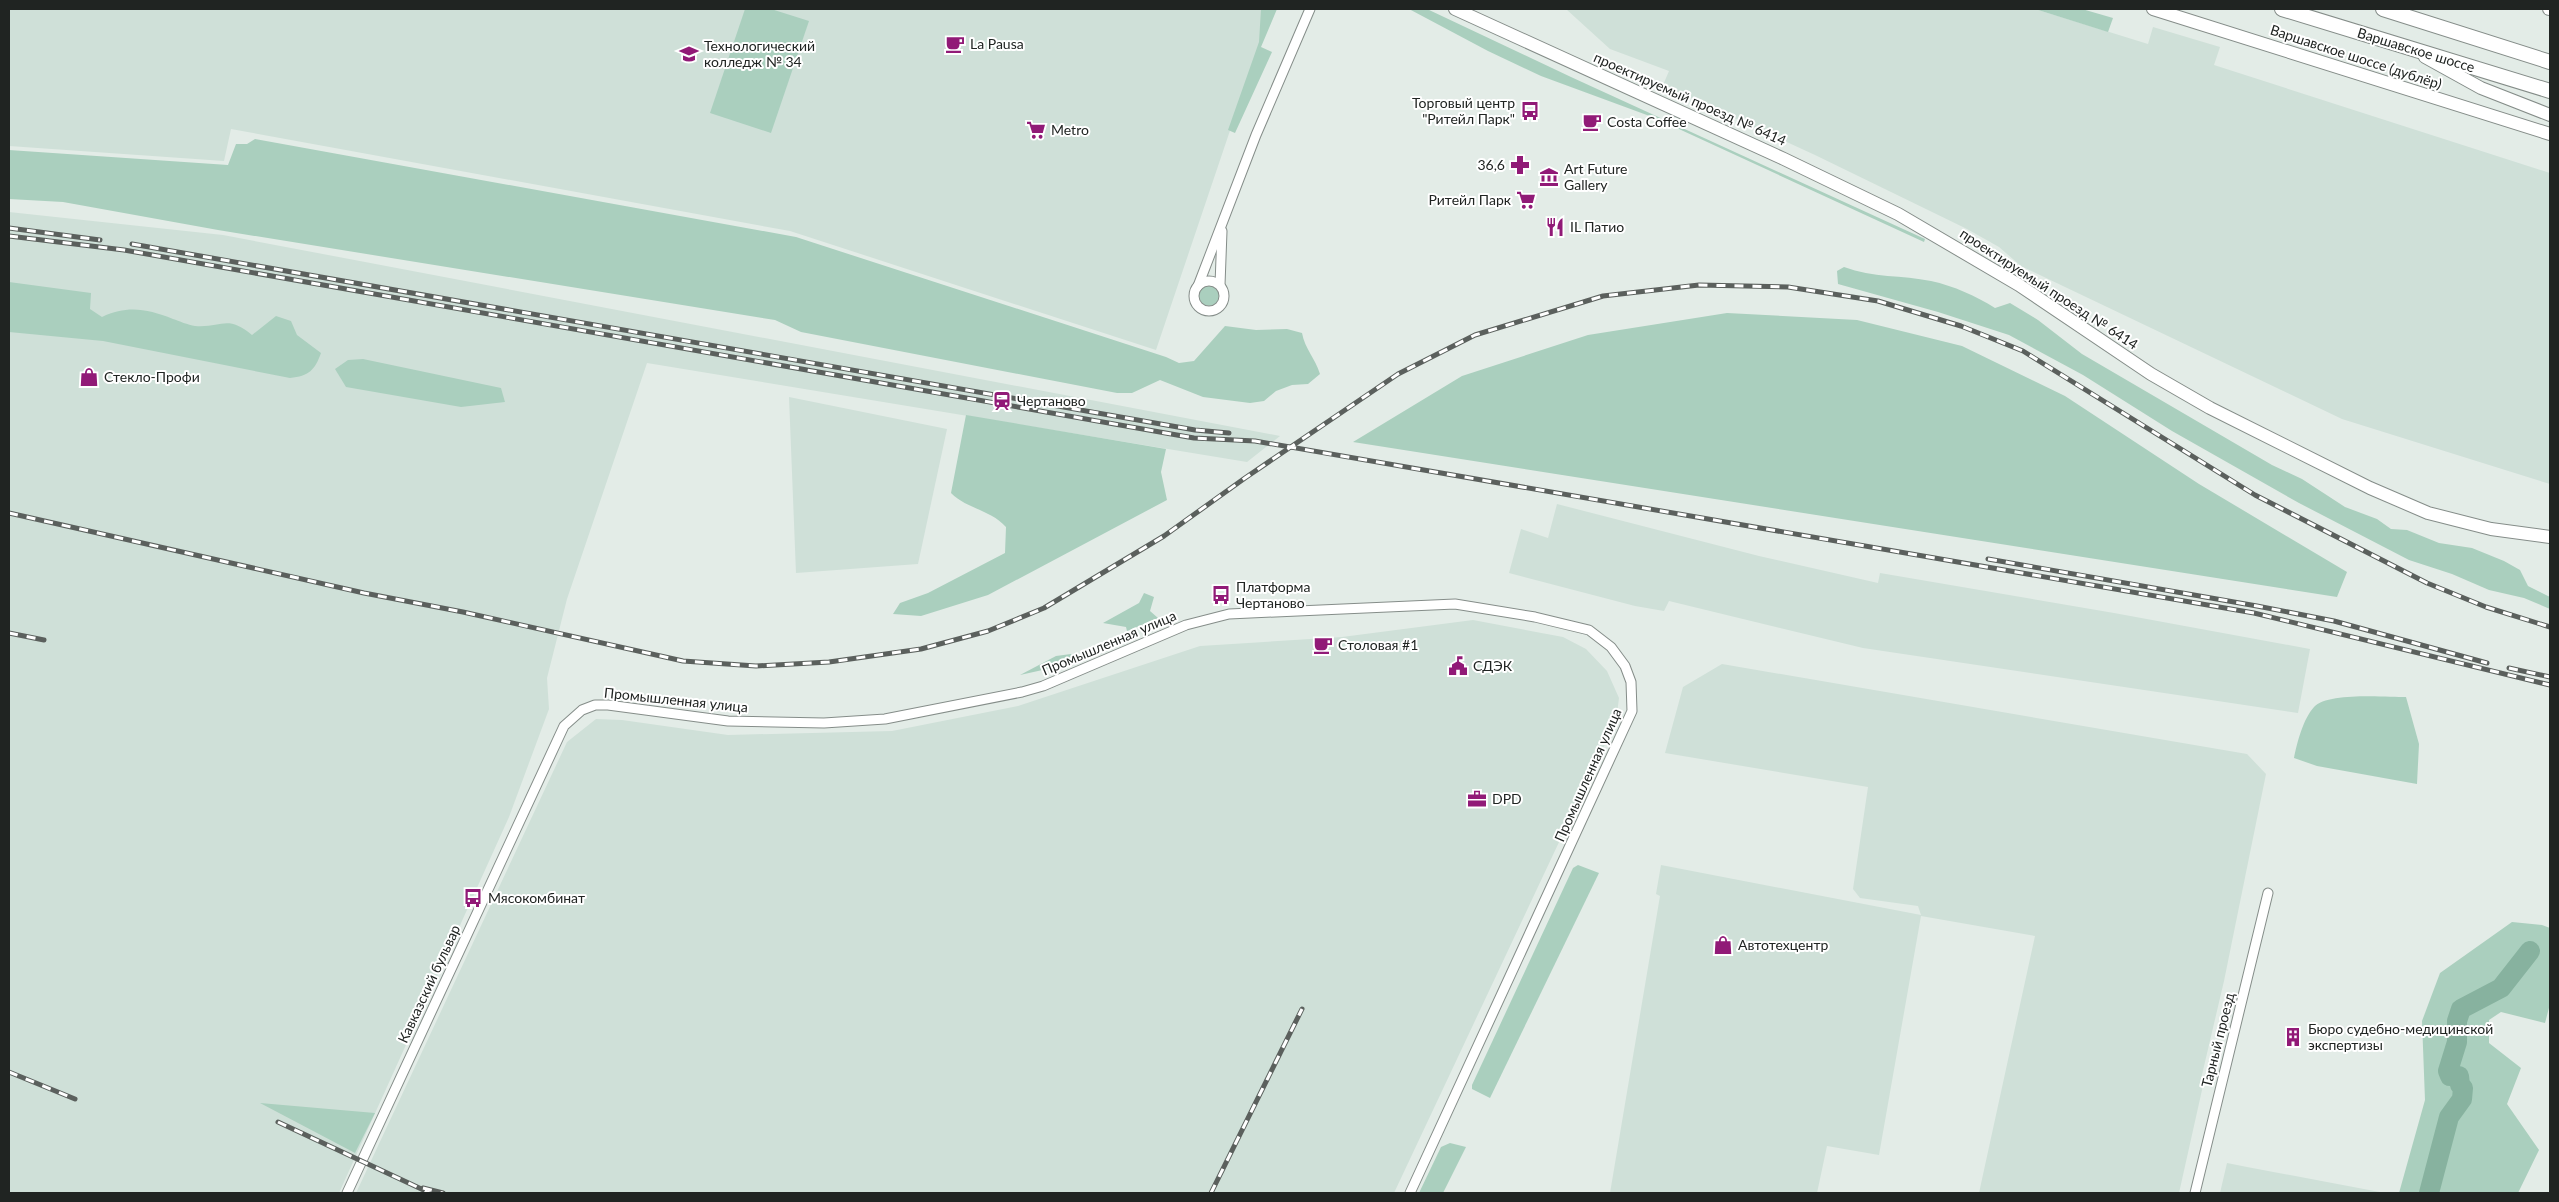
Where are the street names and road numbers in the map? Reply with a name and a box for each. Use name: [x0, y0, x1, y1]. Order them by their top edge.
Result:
street label: Варшавское шоссе (дублёр): [2268, 21, 2444, 92]
street label: Варшавское шоссе: [2355, 24, 2477, 75]
street label: проектируемый проезд № 6414: [1591, 48, 1789, 149]
street label: проектируемый проезд № 6414: [1957, 225, 2142, 353]
street label: Промышленная улица: [1039, 606, 1179, 679]
street label: Промышленная улица: [603, 683, 749, 716]
street label: Промышленная улица: [1550, 705, 1625, 844]
street label: Кавказский бульвар: [394, 922, 463, 1046]
street label: Тарный проезд: [2198, 990, 2238, 1089]

